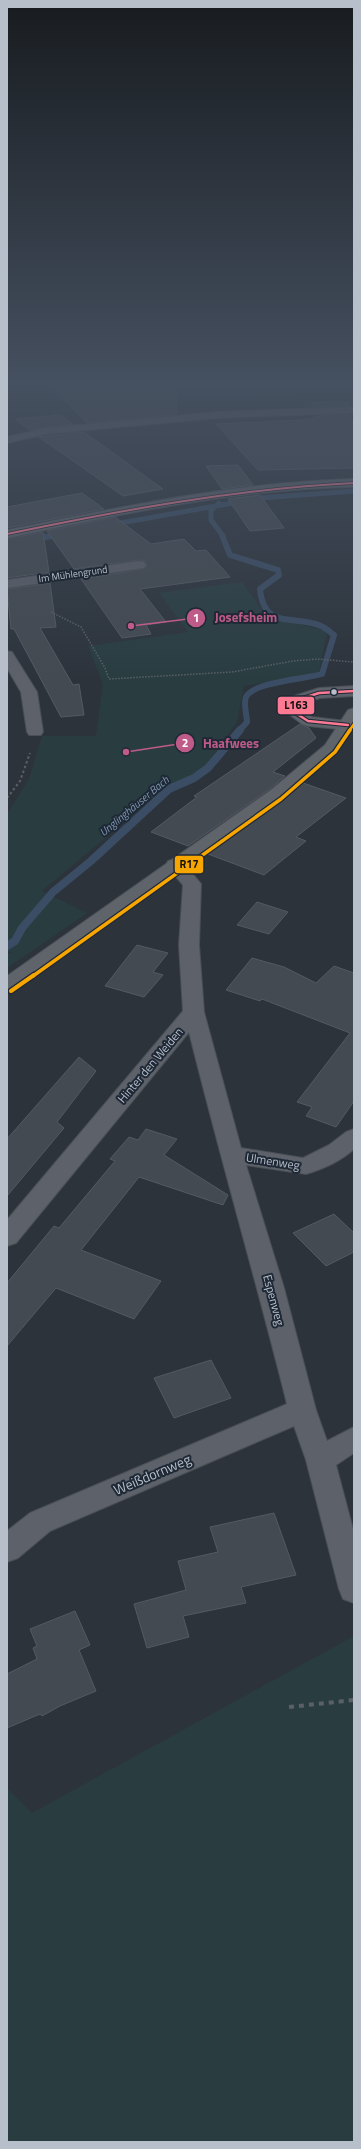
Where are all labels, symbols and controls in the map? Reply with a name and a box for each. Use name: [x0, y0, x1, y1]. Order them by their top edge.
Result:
street label: Im Mühlengrund: [38, 562, 108, 586]
callout: Josefsheim: [186, 605, 285, 630]
text: Josefsheim: [215, 607, 277, 627]
text: 1: [193, 608, 199, 627]
unlabelled marker: [329, 687, 339, 697]
line badge: L163: [277, 696, 315, 715]
text: L163: [284, 697, 308, 713]
callout: Haafwees: [175, 731, 267, 756]
text: 2: [182, 733, 188, 752]
text: Haafwees: [203, 733, 259, 753]
water label: Unglinghäuser Bach: [96, 772, 173, 840]
line badge: R17: [174, 855, 204, 874]
text: R17: [179, 856, 199, 872]
street label: Hinter den Weiden: [113, 1023, 187, 1107]
street label: Ulmenweg: [245, 1147, 301, 1175]
street label: Espenweg: [258, 1272, 290, 1328]
street label: Weißdornweg: [110, 1448, 194, 1500]

